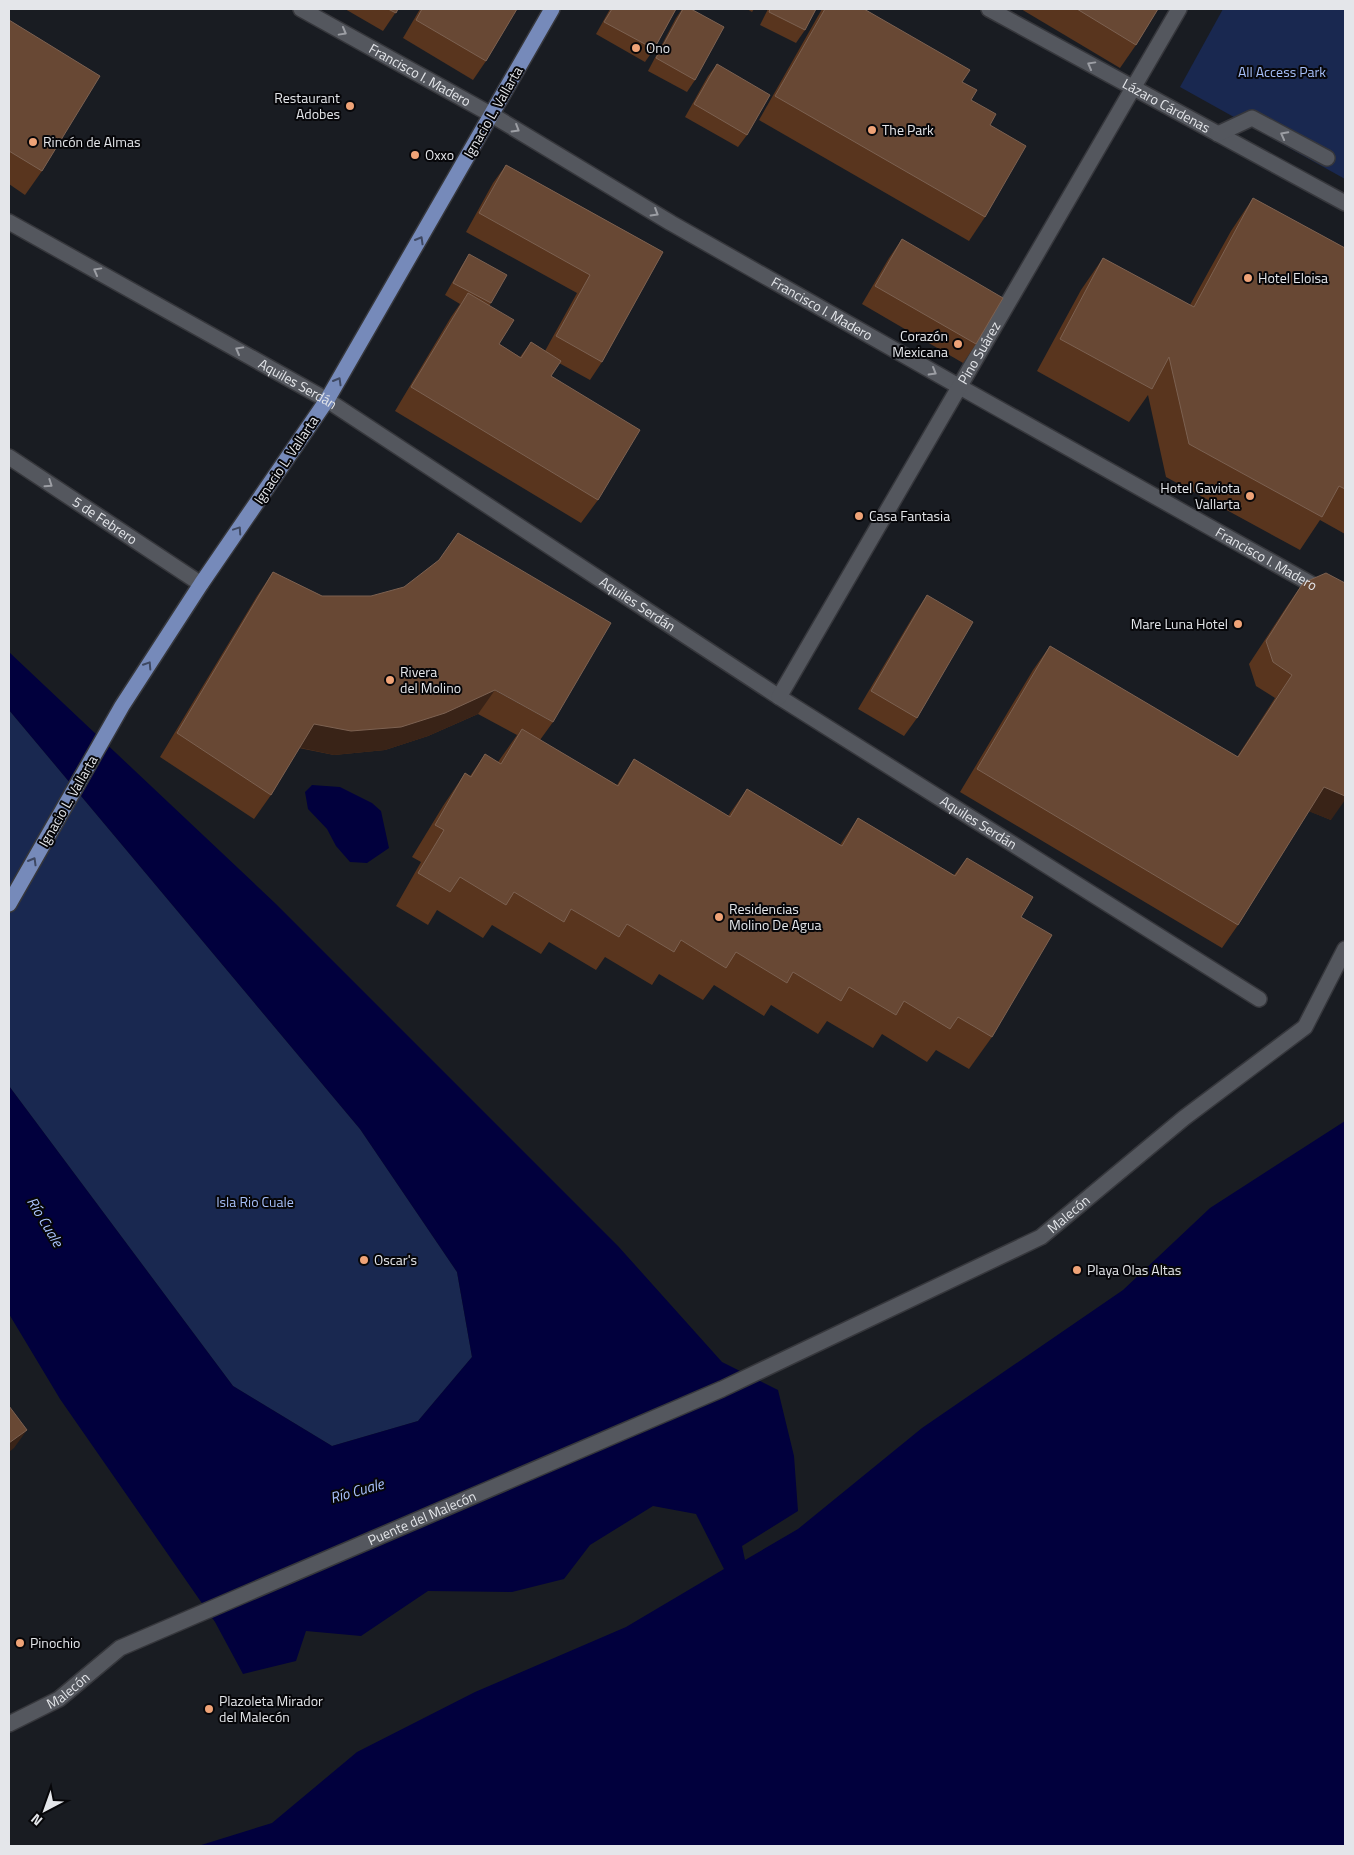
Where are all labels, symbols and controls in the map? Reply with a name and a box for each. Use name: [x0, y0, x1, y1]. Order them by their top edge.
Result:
one-way arrow: [338, 26, 347, 36]
place label: Ono: [646, 37, 670, 58]
street label: Francisco I. Madero: [365, 38, 475, 111]
marker: Ono: [630, 42, 642, 54]
park label: All Access Park: [1238, 61, 1326, 82]
street label: Ignacio L. Vallarta: [458, 62, 527, 161]
one-way arrow: [1087, 62, 1096, 72]
street label: Lázaro Cárdenas: [1119, 73, 1214, 138]
place label: Restaurant Adobes: [274, 87, 340, 124]
marker: Restaurant Adobes: [344, 100, 356, 112]
place label: The Park: [882, 119, 934, 140]
one-way arrow: [510, 123, 519, 133]
marker: The Park: [866, 124, 878, 136]
place label: Rincón de Almas: [43, 131, 141, 152]
one-way arrow: [1281, 131, 1290, 141]
marker: Rincón de Almas: [27, 136, 39, 148]
place label: Oxxo: [425, 144, 454, 165]
marker: Oxxo: [409, 149, 421, 161]
one-way arrow: [649, 206, 658, 216]
one-way arrow: [413, 236, 423, 245]
place label: Hotel Eloisa: [1258, 267, 1328, 288]
one-way arrow: [93, 268, 102, 278]
street label: Francisco I. Madero: [768, 271, 877, 345]
marker: Hotel Eloisa: [1242, 272, 1254, 284]
street label: Pino Suárez: [952, 317, 1005, 388]
place label: Corazón Mexicana: [892, 325, 948, 362]
marker: Corazón Mexicana: [952, 338, 964, 350]
one-way arrow: [235, 347, 244, 357]
street label: Aquiles Serdán: [255, 353, 342, 414]
one-way arrow: [927, 365, 936, 375]
one-way arrow: [332, 377, 342, 386]
street label: Ignacio L. Vallarta: [248, 411, 323, 508]
place label: Hotel Gaviota Vallarta: [1160, 477, 1240, 514]
one-way arrow: [44, 478, 53, 487]
marker: Hotel Gaviota Vallarta: [1244, 490, 1256, 502]
street label: 5 de Febrero: [69, 491, 142, 549]
place label: Casa Fantasia: [869, 505, 950, 526]
marker: Casa Fantasia: [853, 510, 865, 522]
street label: Francisco I. Madero: [1212, 521, 1321, 595]
one-way arrow: [232, 526, 241, 536]
street label: Aquiles Serdán: [596, 571, 680, 636]
place label: Mare Luna Hotel: [1131, 613, 1228, 634]
marker: Mare Luna Hotel: [1232, 618, 1244, 630]
place label: Rivera del Molino: [400, 661, 461, 698]
one-way arrow: [142, 662, 152, 671]
marker: Rivera del Molino: [384, 674, 396, 686]
street label: Ignacio L. Vallarta: [33, 751, 102, 850]
street label: Aquiles Serdán: [936, 790, 1021, 854]
one-way arrow: [27, 858, 37, 867]
place label: Residencias Molino De Agua: [729, 898, 821, 935]
marker: Residencias Molino De Agua: [713, 911, 725, 923]
street label: Malecón: [1042, 1190, 1094, 1238]
park label: Isla Rio Cuale: [216, 1191, 294, 1212]
water label: Río Cuale: [21, 1192, 70, 1252]
place label: Oscar's: [374, 1249, 417, 1270]
marker: Oscar's: [358, 1254, 370, 1266]
place label: Playa Olas Altas: [1087, 1259, 1181, 1280]
marker: Playa Olas Altas: [1071, 1264, 1083, 1276]
water label: Río Cuale: [327, 1472, 387, 1509]
street label: Puente del Malecón: [364, 1485, 479, 1550]
place label: Pinochio: [30, 1632, 80, 1653]
marker: Pinochio: [14, 1637, 26, 1649]
street label: Malecón: [43, 1667, 94, 1714]
place label: Plazoleta Mirador del Malecón: [219, 1690, 323, 1727]
marker: Plazoleta Mirador del Malecón: [203, 1703, 215, 1715]
north arrow: [20, 1785, 70, 1835]
text: N: [26, 1809, 47, 1831]

